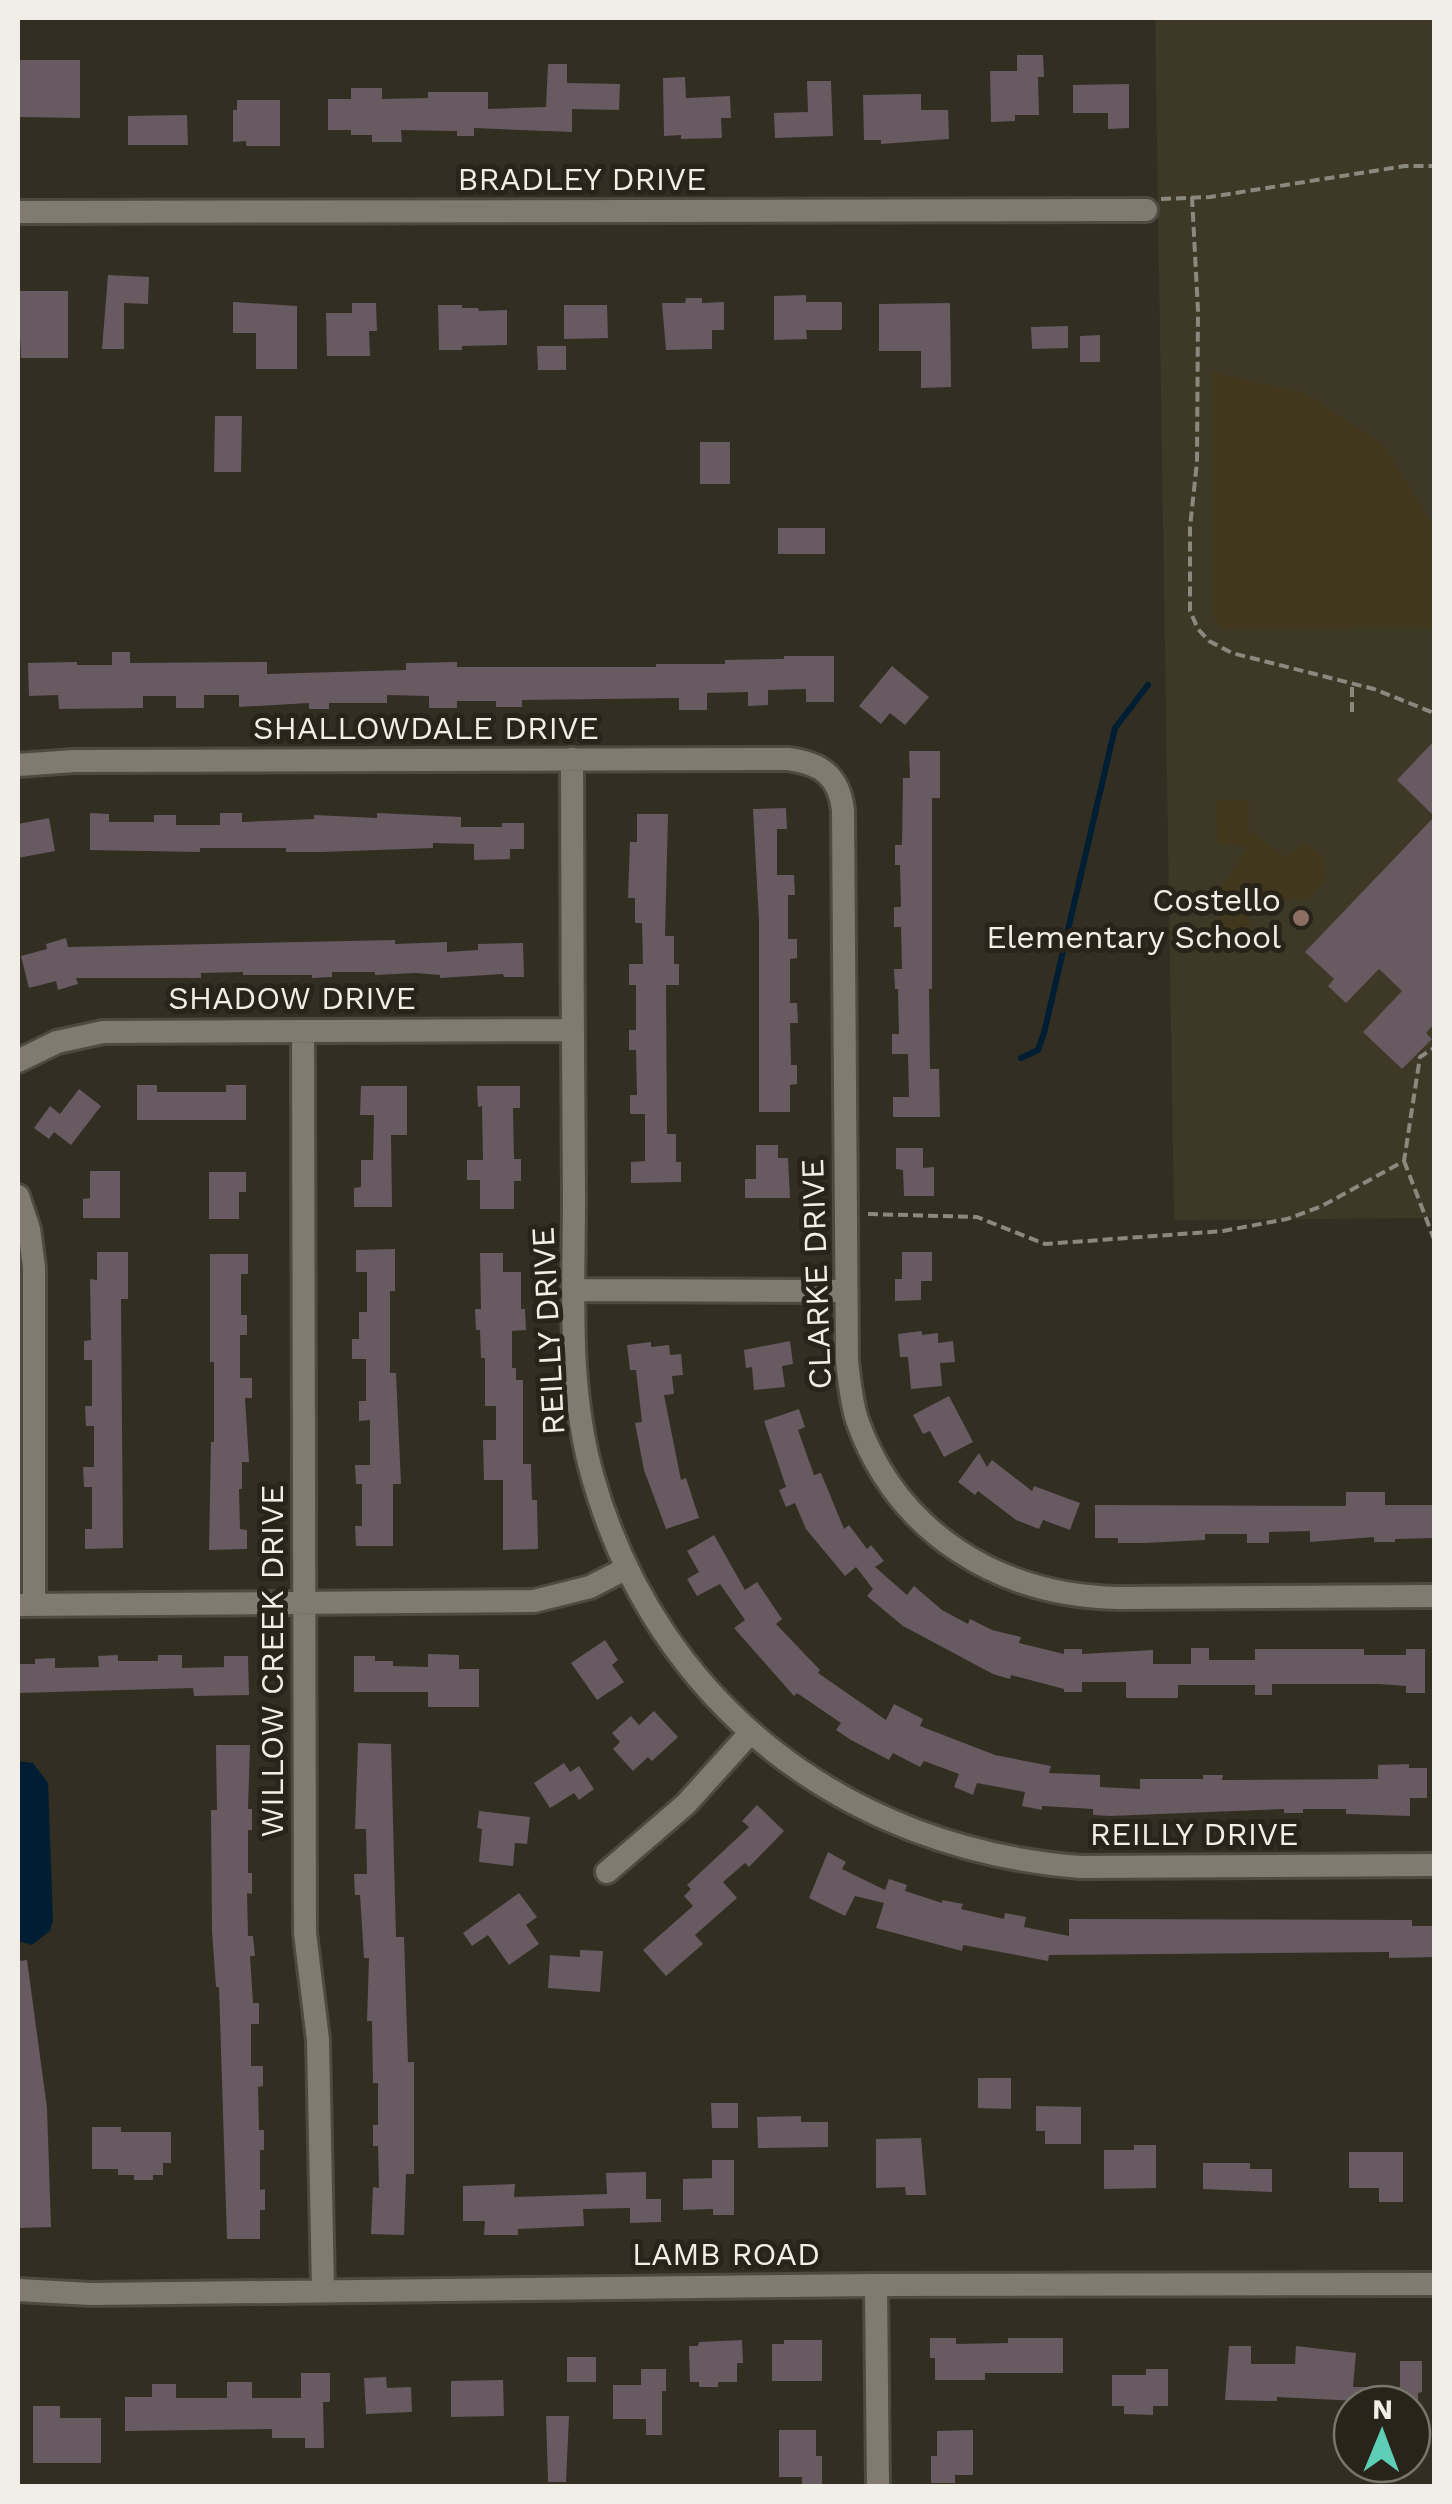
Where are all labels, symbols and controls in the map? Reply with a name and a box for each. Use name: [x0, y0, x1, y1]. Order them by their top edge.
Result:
street label: BRADLEY DRIVE: [458, 160, 706, 198]
street label: SHALLOWDALE DRIVE: [253, 709, 599, 747]
place label: Costello Elementary School: [986, 881, 1281, 956]
marker: Costello Elementary School: [1290, 907, 1312, 929]
street label: SHADOW DRIVE: [168, 979, 416, 1017]
street label: CLARKE DRIVE: [793, 1158, 839, 1390]
street label: REILLY DRIVE: [524, 1226, 572, 1436]
street label: WILLOW CREEK DRIVE: [253, 1485, 291, 1837]
street label: REILLY DRIVE: [1090, 1815, 1298, 1853]
street label: LAMB ROAD: [632, 2235, 820, 2273]
north arrow: [1332, 2384, 1432, 2484]
text: N: [1372, 2393, 1393, 2426]

